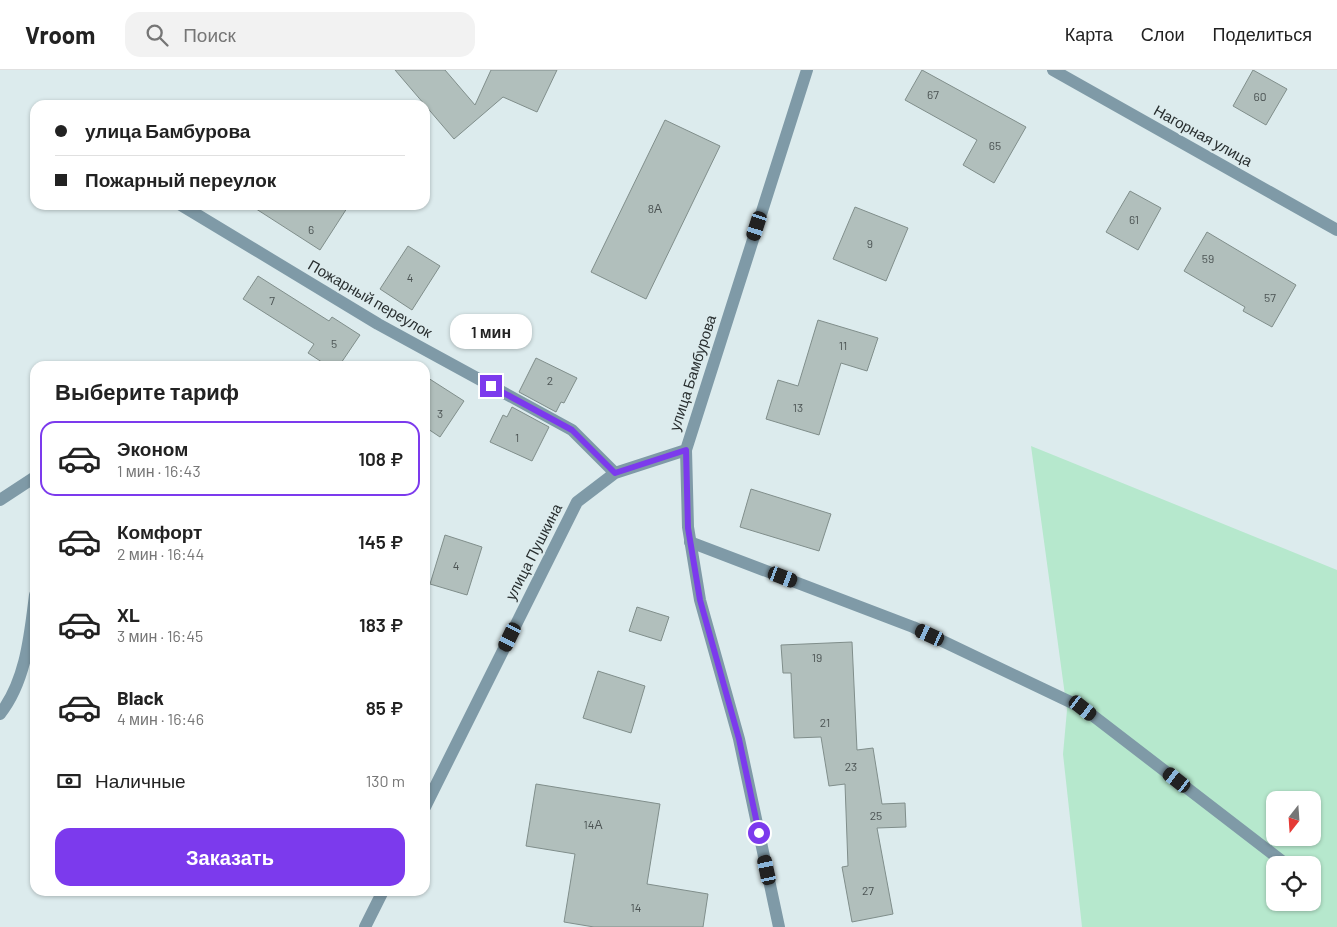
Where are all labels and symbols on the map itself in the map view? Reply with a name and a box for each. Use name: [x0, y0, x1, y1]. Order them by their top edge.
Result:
house number: 67: [927, 87, 939, 101]
house number: 60: [1254, 89, 1266, 103]
street label: Нагорная улица: [1151, 101, 1257, 170]
house number: 65: [989, 138, 1001, 152]
house number: 8А: [648, 201, 662, 215]
car: [745, 209, 768, 243]
house number: 61: [1129, 212, 1139, 226]
house number: 6: [308, 222, 314, 236]
house number: 9: [867, 236, 873, 250]
house number: 59: [1202, 251, 1214, 265]
street label: Пожарный переулок: [305, 255, 436, 341]
house number: 4: [407, 270, 413, 284]
house number: 57: [1264, 290, 1276, 304]
house number: 7: [269, 293, 275, 307]
street label: улица Бамбурова: [665, 312, 720, 433]
callout: 1 мин: [450, 314, 532, 348]
house number: 5: [331, 336, 337, 350]
house number: 11: [839, 338, 847, 352]
house number: 2: [547, 373, 553, 387]
route end: [480, 375, 502, 397]
house number: 13: [793, 400, 803, 414]
house number: 3: [437, 406, 443, 420]
house number: 1: [515, 430, 519, 444]
street label: улица Пушкина: [501, 500, 566, 603]
house number: 4: [453, 558, 459, 572]
car: [766, 565, 799, 589]
car: [496, 620, 523, 654]
car: [913, 622, 946, 648]
house number: 19: [812, 650, 822, 664]
car: [1066, 693, 1099, 723]
house number: 21: [820, 715, 830, 729]
house number: 23: [845, 759, 857, 773]
car: [1160, 765, 1193, 795]
north arrow: [1266, 791, 1321, 846]
house number: 25: [870, 808, 882, 822]
house number: 14А: [584, 817, 602, 831]
route start: [748, 822, 770, 844]
car: [756, 854, 777, 886]
house number: 27: [862, 883, 874, 897]
house number: 14: [631, 900, 641, 914]

